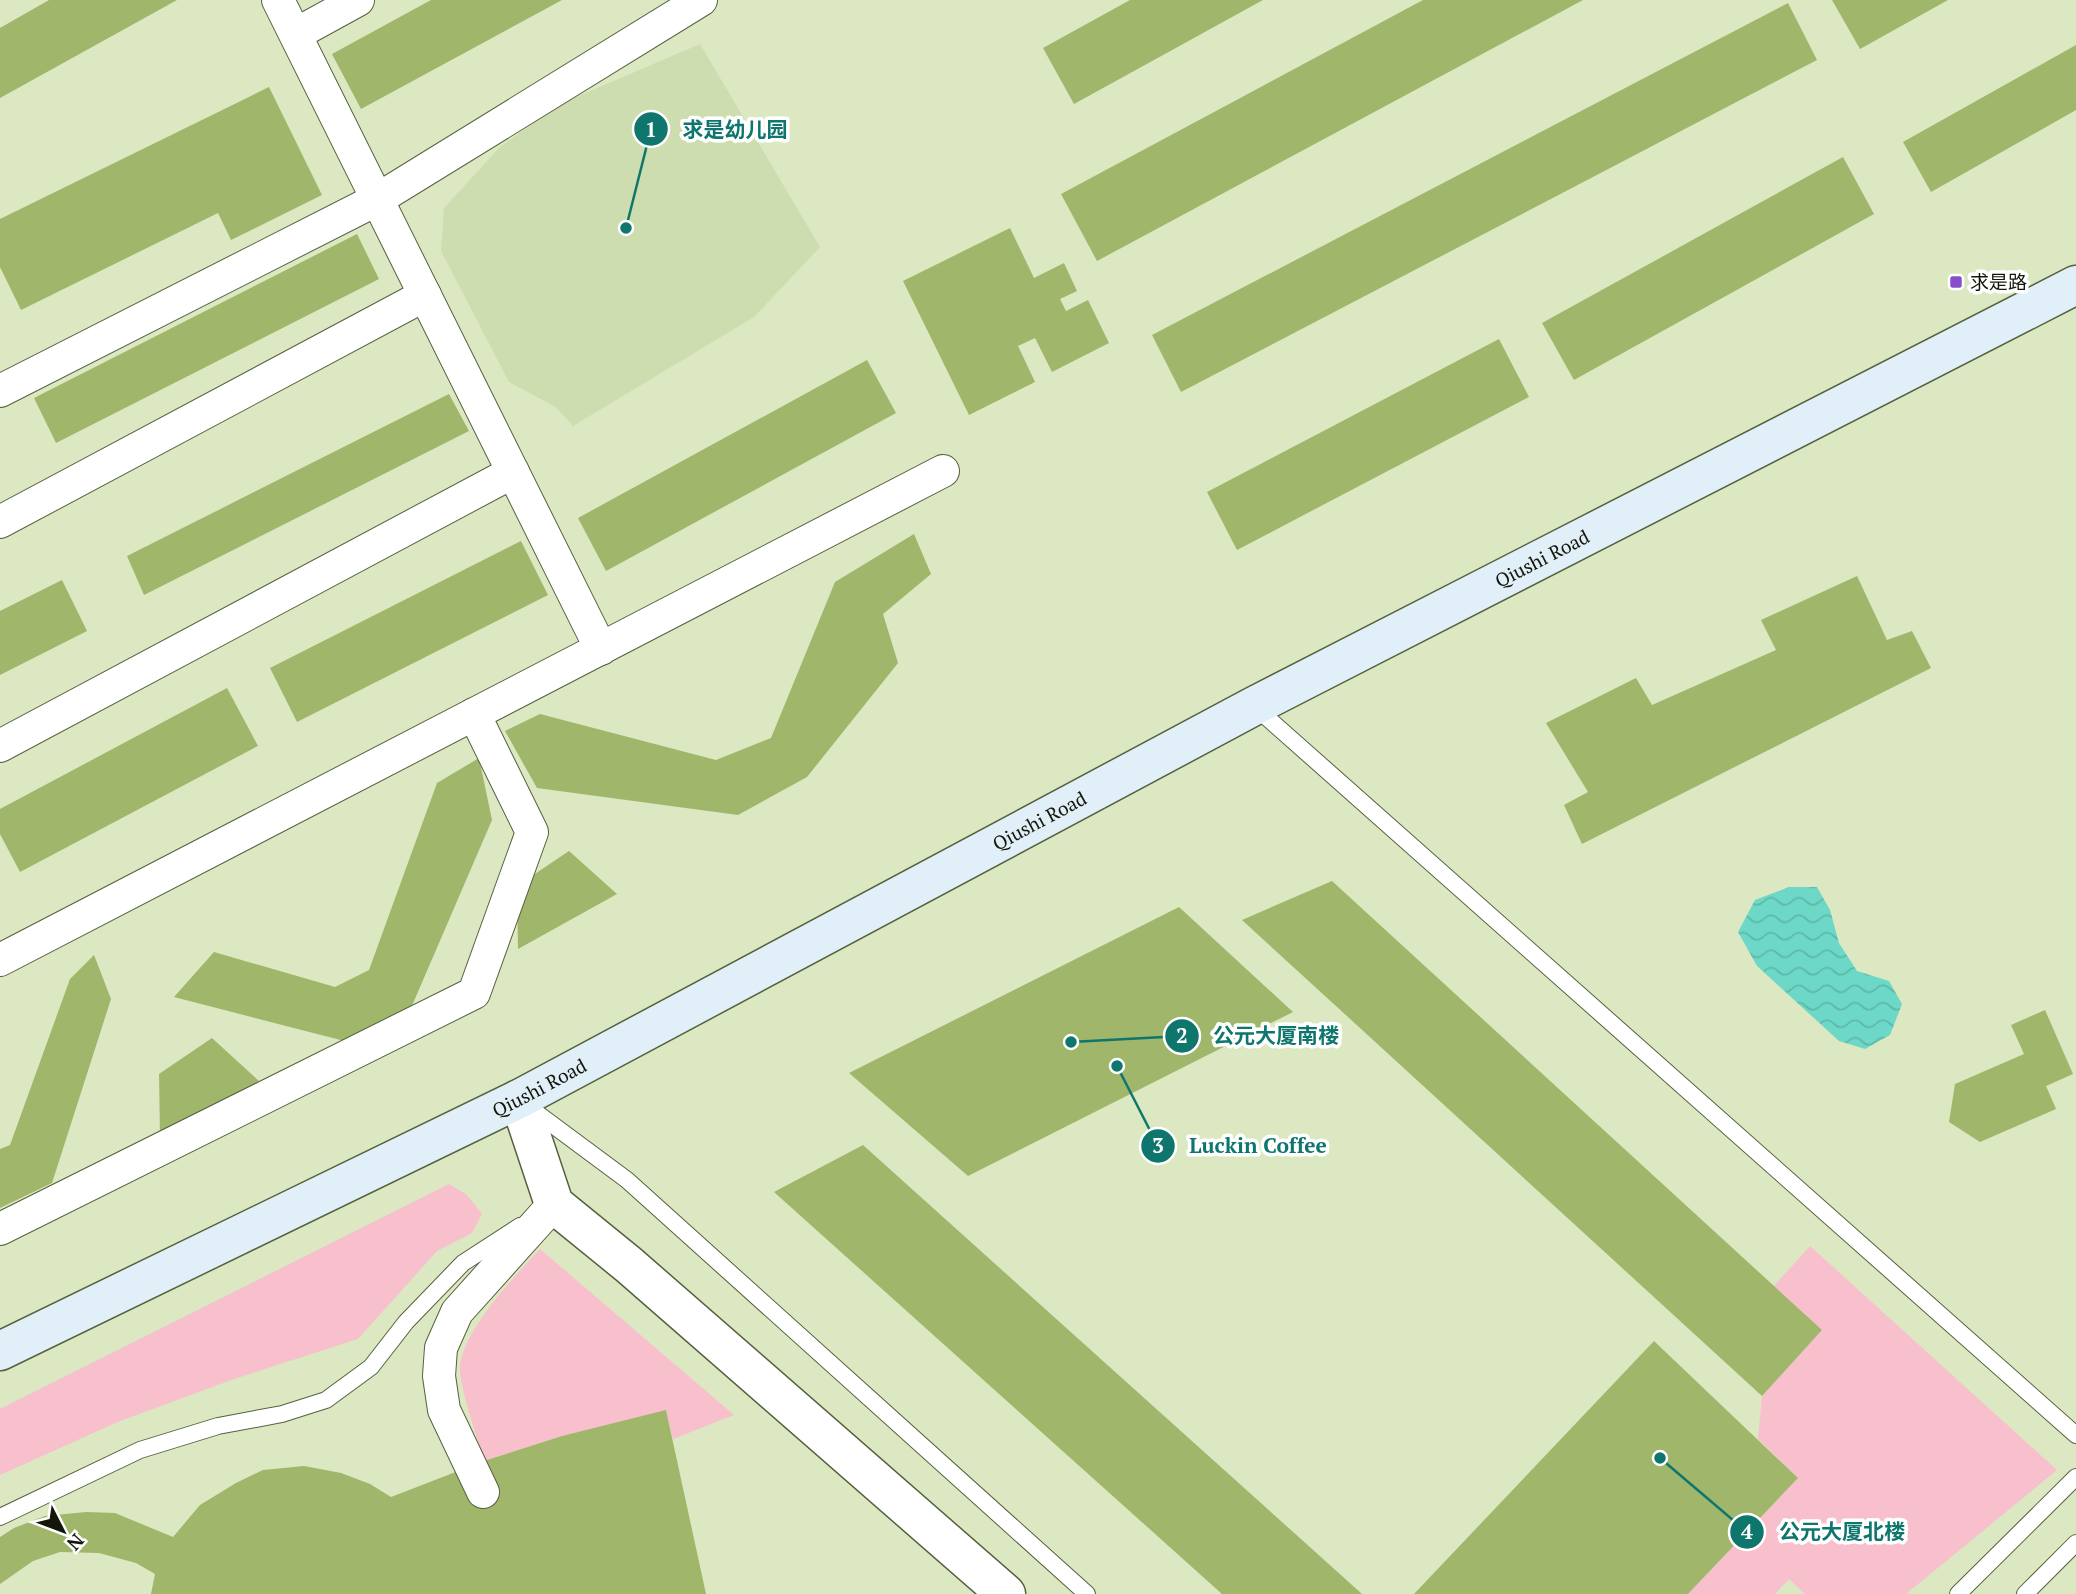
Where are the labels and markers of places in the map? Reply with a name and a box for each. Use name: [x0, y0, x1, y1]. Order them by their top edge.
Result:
callout: 求是幼儿园: [633, 108, 801, 150]
place label: 求是路: [1970, 269, 2027, 294]
marker: 求是路: [1948, 274, 1964, 290]
callout: 公元大厦南楼: [1164, 1015, 1353, 1057]
callout: Luckin Coffee: [1140, 1125, 1341, 1167]
callout: 公元大厦北楼: [1730, 1511, 1919, 1553]

